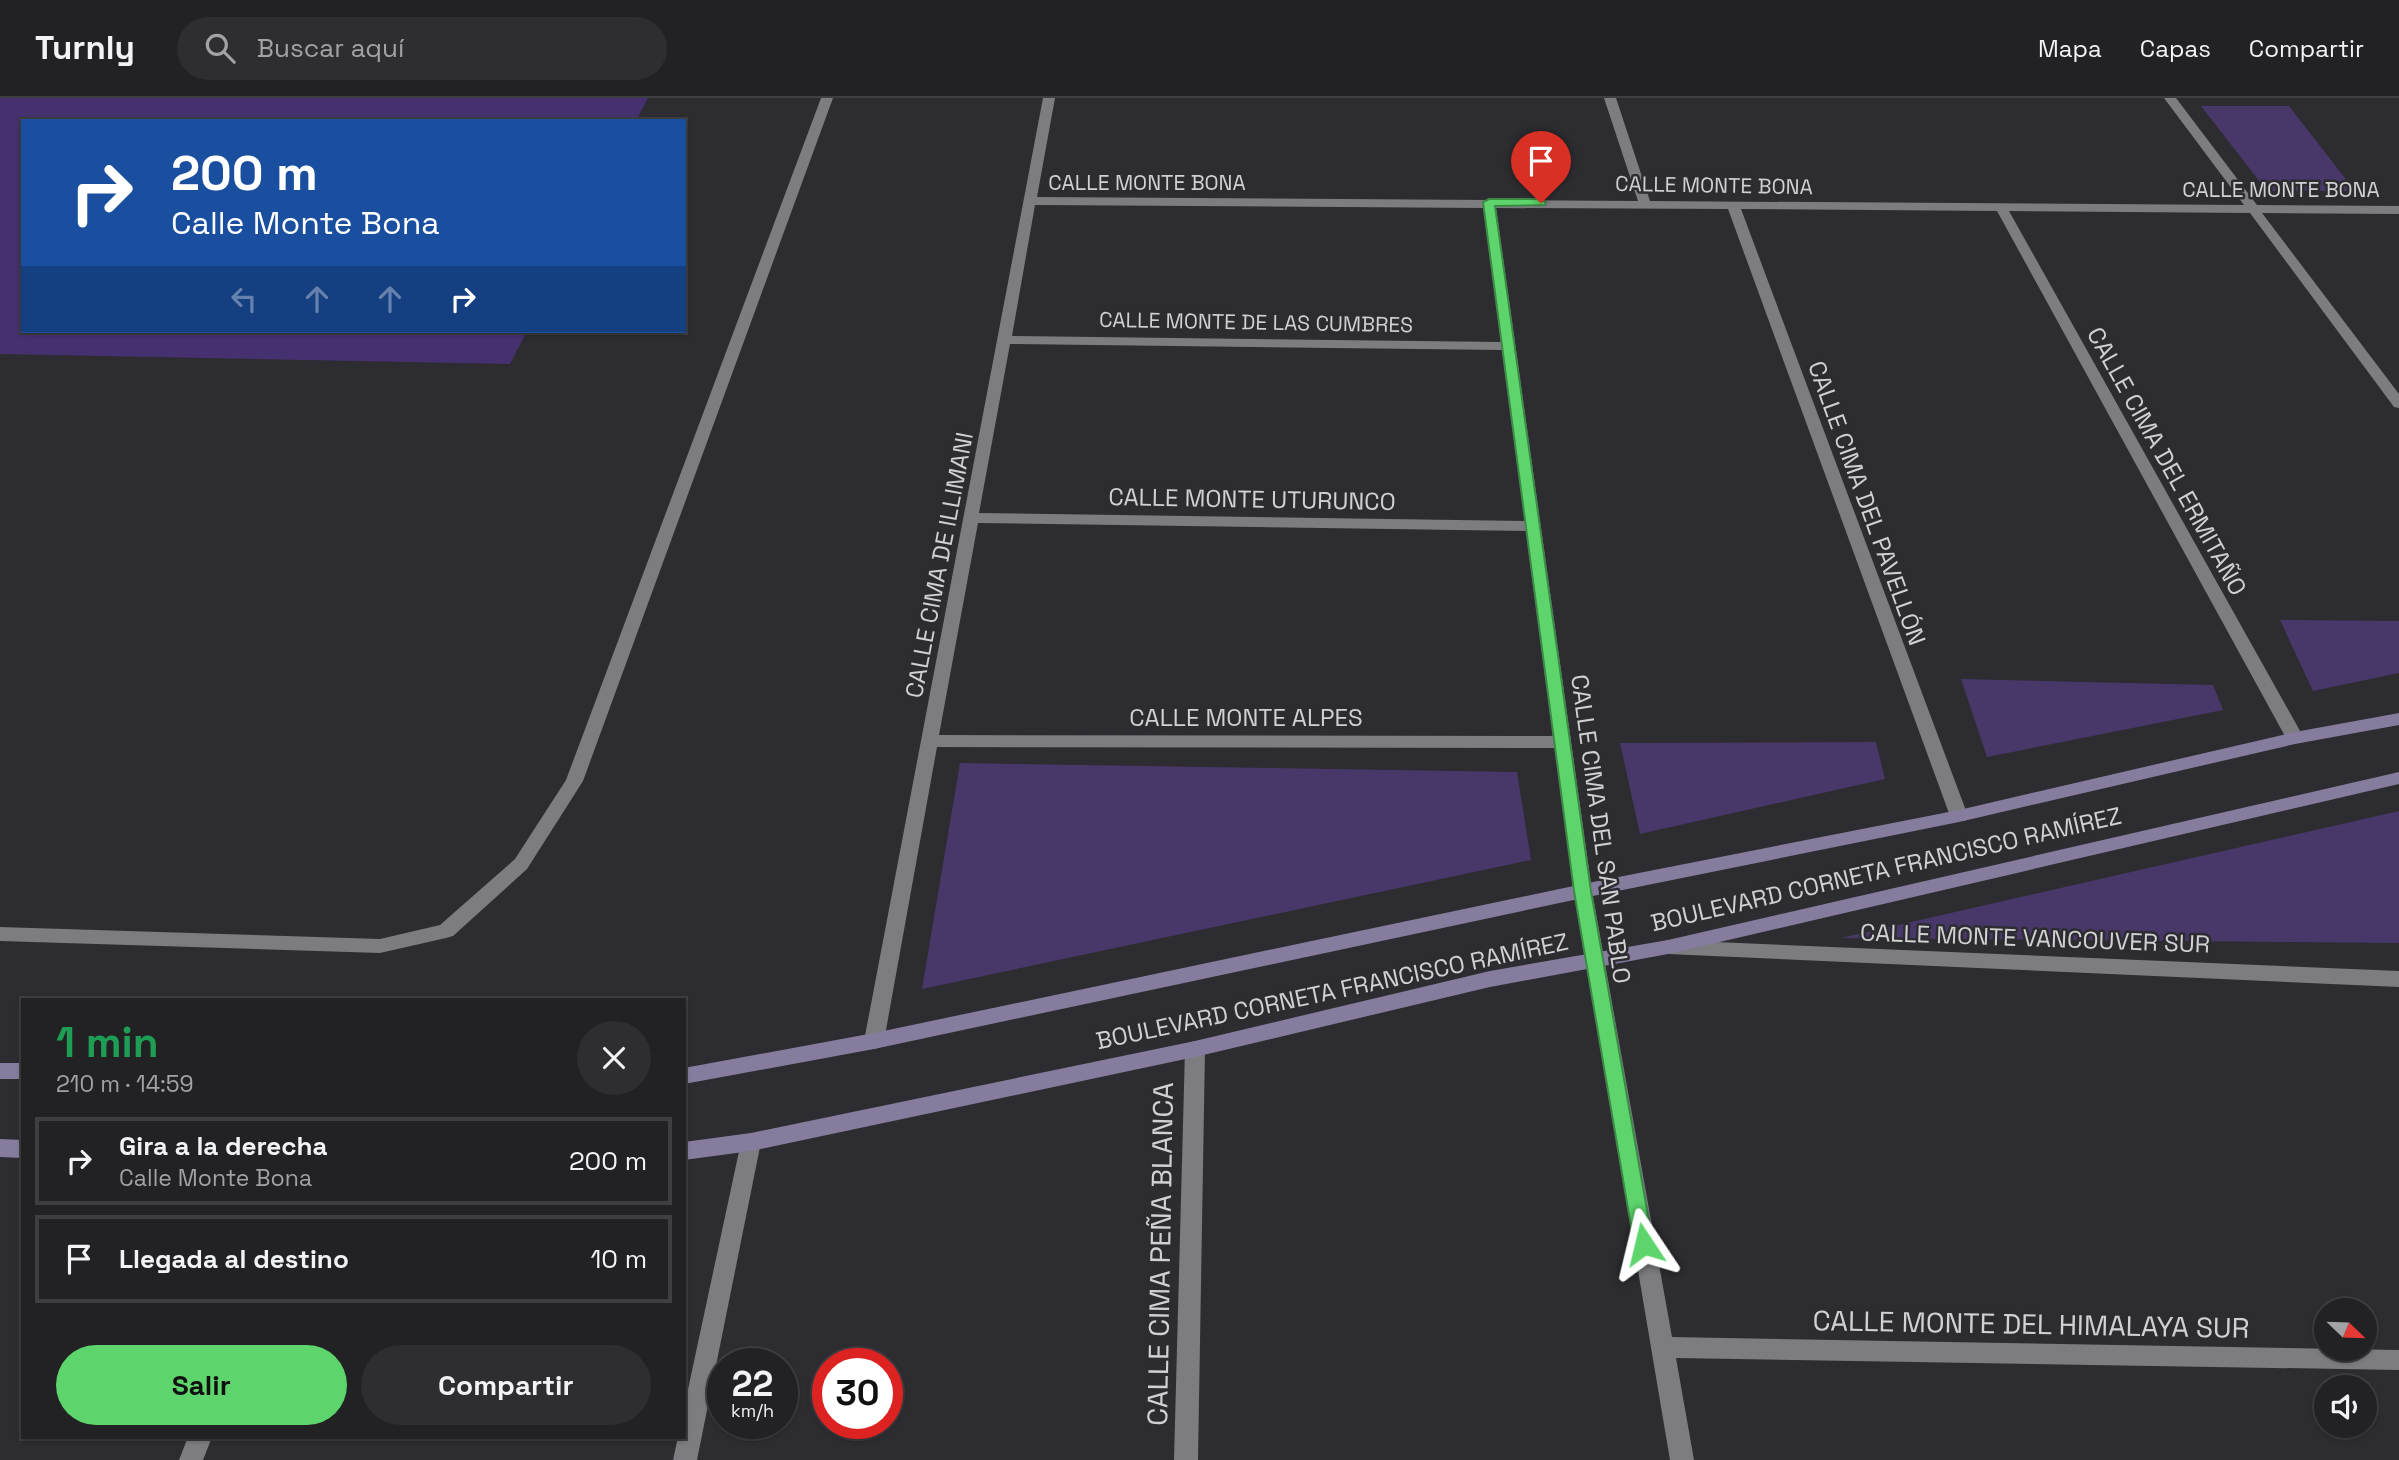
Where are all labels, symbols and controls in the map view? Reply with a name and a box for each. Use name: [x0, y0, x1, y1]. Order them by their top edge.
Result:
search box: [177, 17, 667, 80]
text: Turnly: [35, 27, 135, 69]
icon: search: [201, 29, 239, 67]
text: Buscar aquí: [257, 31, 404, 65]
text: Mapa: [2038, 33, 2102, 64]
text: Capas: [2140, 33, 2211, 64]
text: Compartir: [2249, 33, 2364, 64]
pin: [1511, 131, 1571, 203]
text: 200 m: [171, 142, 318, 204]
icon: arrive: [1522, 142, 1560, 180]
icon: right: [56, 147, 147, 238]
street label: CALLE MONTE BONA: [1048, 169, 1246, 196]
street label: CALLE MONTE BONA: [1615, 170, 1813, 200]
street label: CALLE MONTE BONA: [2182, 176, 2380, 203]
text: Calle Monte Bona: [171, 203, 440, 243]
icon: left: [225, 280, 263, 318]
icon: ahead: [298, 280, 336, 318]
icon: ahead: [371, 280, 409, 318]
icon: right: [444, 280, 482, 318]
street label: CALLE MONTE DE LAS CUMBRES: [1099, 306, 1413, 338]
street label: CALLE CIMA DEL ERMITAÑO: [2080, 321, 2254, 601]
street label: CALLE CIMA DEL PAVELLÓN: [1801, 357, 1933, 649]
street label: CALLE CIMA DE ILLIMANI: [898, 429, 980, 701]
street label: CALLE MONTE UTURUNCO: [1108, 481, 1396, 517]
street label: CALLE CIMA DEL SAN PABLO: [1564, 672, 1638, 986]
street label: CALLE MONTE ALPES: [1129, 702, 1363, 733]
street label: BOULEVARD CORNETA FRANCISCO RAMÍREZ: [1648, 800, 2124, 938]
street label: CALLE MONTE VANCOUVER SUR: [1860, 916, 2210, 960]
street label: BOULEVARD CORNETA FRANCISCO RAMÍREZ: [1093, 926, 1571, 1056]
text: 1 min: [56, 1016, 159, 1069]
button: close: [577, 1021, 651, 1095]
text: 210 m · 14:59: [56, 1069, 194, 1099]
street label: CALLE CIMA PEÑA BLANCA: [1139, 1082, 1181, 1426]
text: Gira a la derecha: [119, 1129, 328, 1163]
icon: right: [60, 1142, 98, 1180]
text: 200 m: [569, 1144, 647, 1178]
text: Calle Monte Bona: [119, 1163, 312, 1193]
position arrow: [1607, 1207, 1681, 1281]
icon: arrive: [60, 1240, 98, 1278]
text: Llegada al destino: [119, 1242, 349, 1276]
text: 10 m: [590, 1242, 647, 1276]
north arrow: [2314, 1298, 2376, 1362]
map controls: [2314, 1298, 2377, 1438]
street label: CALLE MONTE DEL HIMALAYA SUR: [1812, 1302, 2250, 1346]
button: Salir: [56, 1345, 347, 1425]
button: Compartir: [361, 1345, 651, 1425]
speed limit sign: 30: [812, 1348, 903, 1439]
text: 22: [732, 1362, 773, 1406]
button: sound: [2314, 1375, 2377, 1438]
text: km/h: [731, 1399, 774, 1422]

